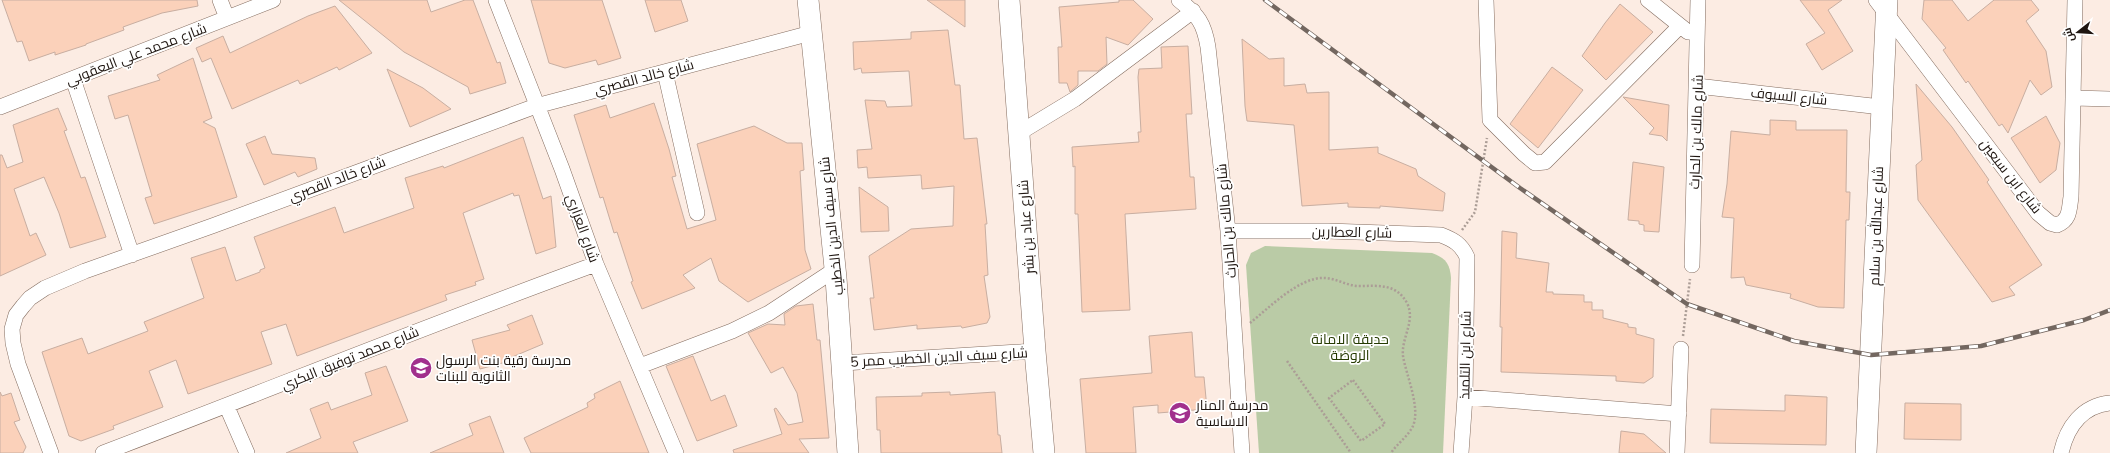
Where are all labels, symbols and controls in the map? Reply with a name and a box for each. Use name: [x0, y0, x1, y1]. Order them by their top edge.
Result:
north arrow: [2058, 12, 2098, 52]
street label: شارع محمد علي اليعقوبي: [63, 19, 210, 92]
text: ش: [2060, 26, 2077, 44]
street label: شارع خالد القصري: [592, 55, 697, 102]
street label: شارع مالك بن الحارث: [1685, 74, 1707, 190]
street label: شارع السيوف: [1750, 83, 1828, 109]
street label: شارع ابن سبعين: [1976, 135, 2046, 217]
street label: شارع خالد القصري: [286, 152, 389, 209]
street label: شارع سيف الدين الخطيب: [815, 156, 847, 296]
street label: شارع مالك بن الحارث: [1212, 163, 1240, 279]
street label: شارع عبدالله بن سلام: [1865, 166, 1888, 286]
street label: شارع عباد بن بشر: [1014, 179, 1038, 276]
street label: شارع العزاري: [559, 191, 604, 266]
street label: شارع العطارين: [1312, 222, 1392, 242]
street label: شارع ابن التلميذ: [1455, 310, 1475, 400]
street label: شارع محمد توفيق البكري: [278, 322, 423, 397]
park label: حدبقة الامانة الروضة: [1311, 330, 1389, 364]
street label: شارع سيف الدين الخطيب ممر 5: [850, 343, 1028, 371]
place label: مدرسة رقية بنت الرسول الثانوية للبنات: [436, 351, 571, 385]
school or university icon: مدرسة رقية بنت الرسول الثانوية للبنات: [408, 355, 434, 381]
place label: مدرسة المنار الاساسية: [1195, 396, 1268, 430]
school or university icon: مدرسة المنار الاساسية: [1167, 400, 1193, 426]

